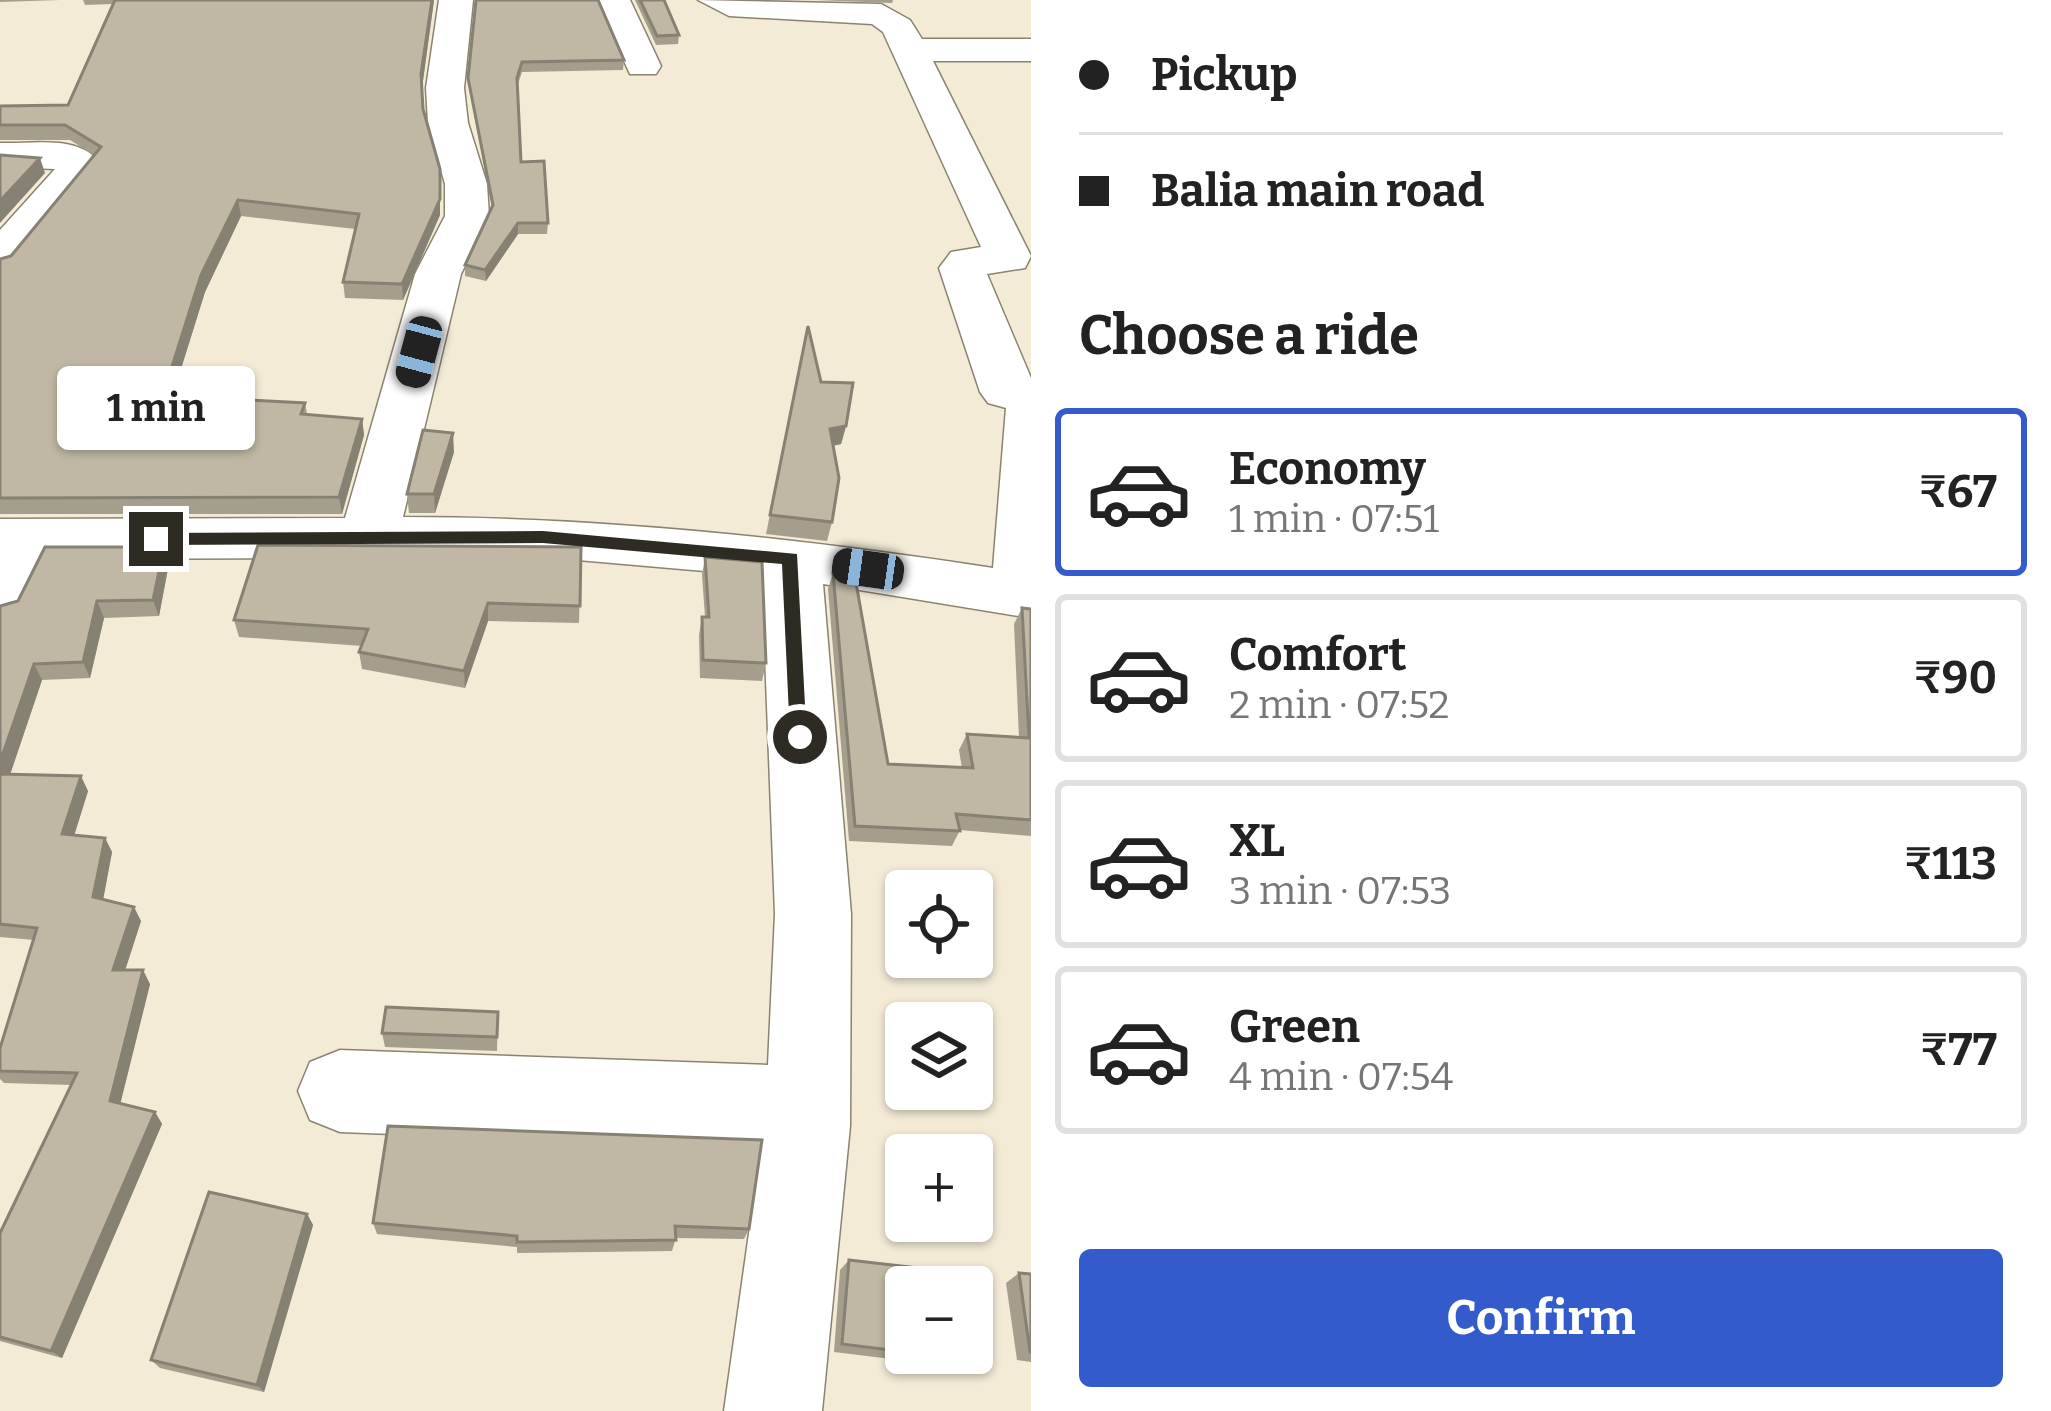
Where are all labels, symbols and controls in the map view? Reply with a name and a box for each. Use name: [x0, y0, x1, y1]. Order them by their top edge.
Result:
text: Pickup: [1151, 48, 1297, 102]
text: Balia main road: [1151, 164, 1485, 218]
text: Choose a ride: [1079, 304, 1419, 368]
car: [392, 313, 446, 391]
callout: 1 min: [57, 365, 255, 449]
text: 1 min: [107, 385, 205, 431]
icon: car: [1085, 438, 1193, 546]
text: Economy: [1229, 442, 1426, 496]
text: ₹67: [1919, 465, 1997, 519]
text: 1 min · 07:51: [1229, 496, 1439, 542]
route end: [129, 512, 183, 566]
car: [830, 546, 906, 592]
icon: car: [1085, 624, 1193, 732]
text: Comfort: [1229, 628, 1407, 682]
text: ₹90: [1914, 651, 1997, 705]
text: 2 min · 07:52: [1229, 682, 1450, 728]
route start: [773, 710, 827, 764]
icon: car: [1085, 810, 1193, 918]
text: XL: [1229, 814, 1285, 868]
text: ₹113: [1904, 837, 1997, 891]
text: 3 min · 07:53: [1229, 868, 1451, 914]
map controls: [885, 870, 993, 1374]
button: locate: [885, 870, 993, 978]
icon: car: [1085, 996, 1193, 1104]
text: Green: [1229, 1000, 1360, 1054]
button: layers: [885, 1002, 993, 1110]
text: ₹77: [1920, 1023, 1997, 1077]
text: 4 min · 07:54: [1229, 1054, 1453, 1100]
button: +: [885, 1134, 993, 1242]
button: Confirm: [1079, 1249, 2003, 1387]
button: −: [885, 1266, 993, 1374]

